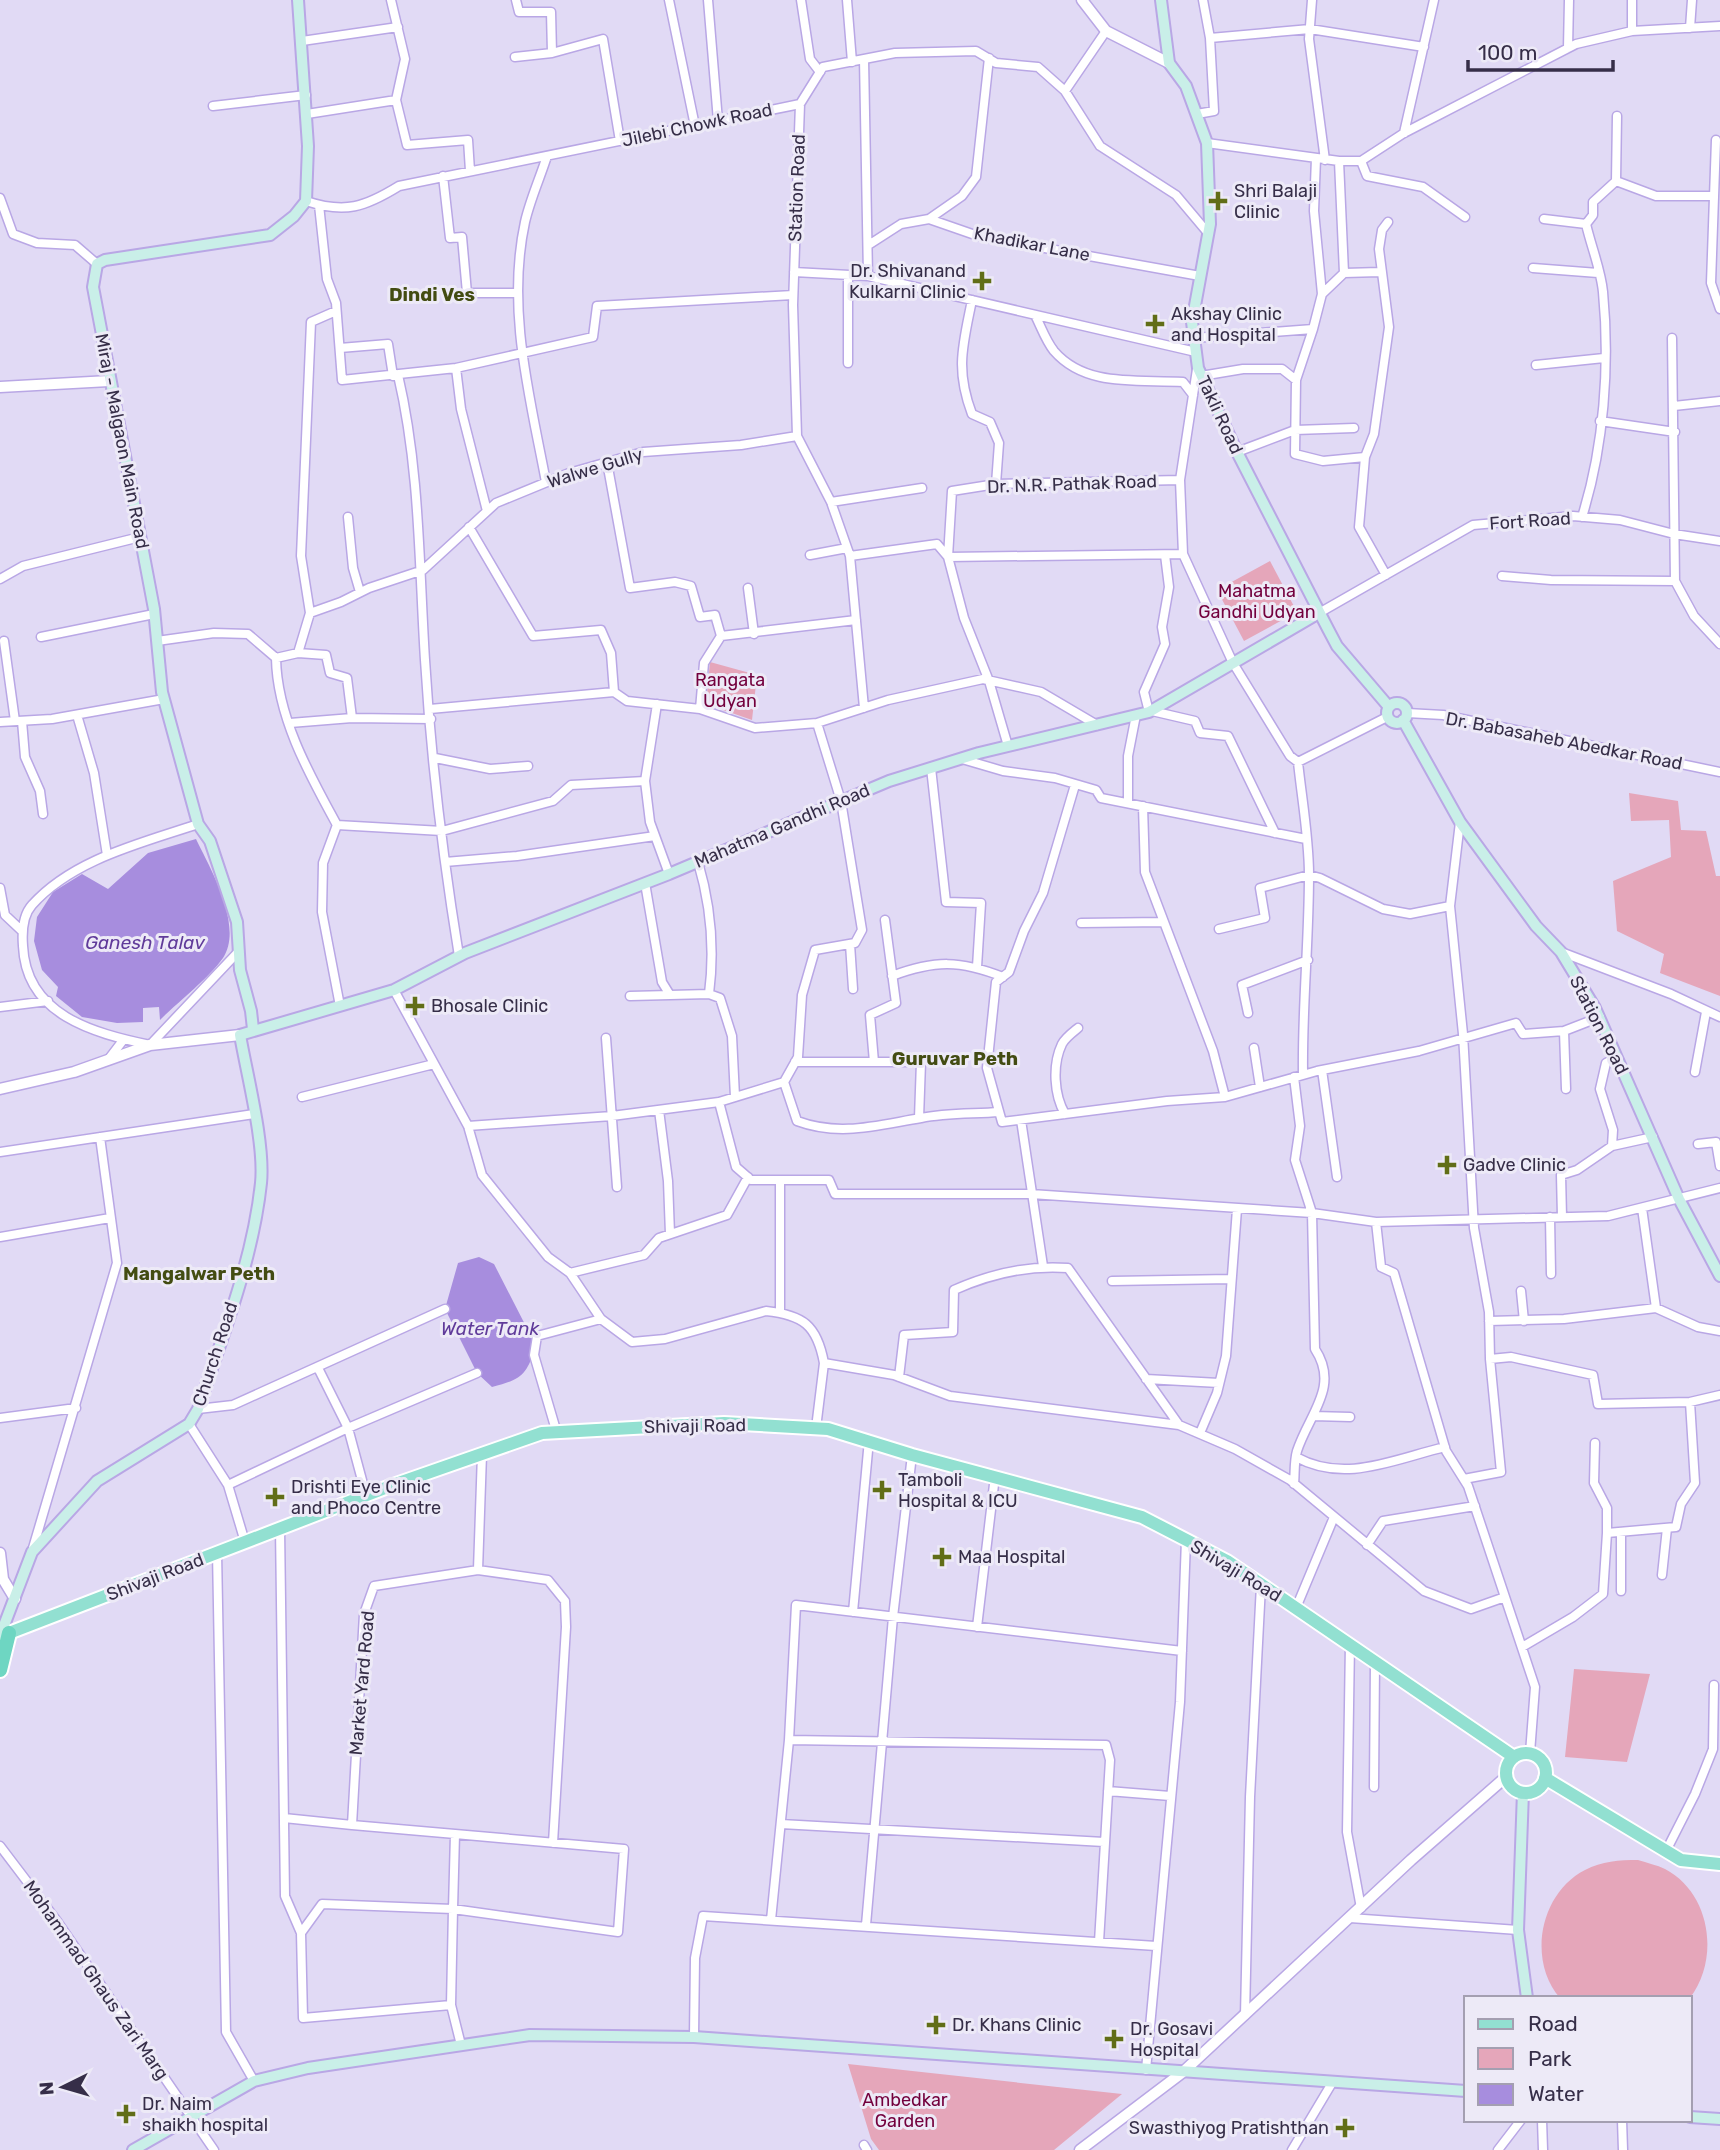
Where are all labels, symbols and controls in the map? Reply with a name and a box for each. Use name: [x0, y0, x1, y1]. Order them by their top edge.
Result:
scale bar: [1468, 28, 1613, 72]
text: 100 m: [1478, 40, 1537, 65]
street label: Jilebi Chowk Road: [620, 98, 774, 152]
street label: Station Road: [784, 134, 810, 242]
place label: Shri Balaji Clinic: [1234, 180, 1317, 223]
marker: Shri Balaji Clinic: [1208, 191, 1228, 211]
street label: Khadikar Lane: [972, 222, 1092, 266]
place label: Dr. Shivanand Kulkarni Clinic: [849, 260, 966, 303]
marker: Dr. Shivanand Kulkarni Clinic: [972, 271, 992, 291]
district label: Dindi Ves: [389, 283, 475, 306]
place label: Akshay Clinic and Hospital: [1171, 303, 1282, 346]
marker: Akshay Clinic and Hospital: [1145, 314, 1165, 334]
street label: Miraj - Malgaon Main Road: [90, 331, 154, 551]
street label: Takli Road: [1192, 372, 1248, 458]
street label: Walwe Gully: [545, 443, 646, 493]
street label: Dr. N.R. Pathak Road: [987, 470, 1157, 498]
street label: Fort Road: [1489, 507, 1571, 535]
park label: Mahatma Gandhi Udyan: [1198, 580, 1316, 623]
park label: Rangata Udyan: [695, 669, 765, 712]
street label: Dr. Babasaheb Abedkar Road: [1444, 707, 1684, 775]
street label: Mahatma Gandhi Road: [691, 779, 873, 873]
water label: Ganesh Talav: [85, 931, 205, 954]
street label: Station Road: [1565, 972, 1633, 1078]
place label: Bhosale Clinic: [431, 995, 548, 1017]
marker: Bhosale Clinic: [405, 996, 425, 1016]
district label: Guruvar Peth: [892, 1047, 1018, 1070]
place label: Gadve Clinic: [1463, 1154, 1566, 1176]
marker: Gadve Clinic: [1437, 1155, 1457, 1175]
district label: Mangalwar Peth: [123, 1262, 275, 1285]
street label: Church Road: [188, 1299, 242, 1409]
water label: Water Tank: [441, 1317, 539, 1340]
street label: Shivaji Road: [644, 1414, 746, 1438]
place label: Tamboli Hospital & ICU: [898, 1469, 1018, 1512]
place label: Drishti Eye Clinic and Phoco Centre: [291, 1476, 441, 1519]
marker: Tamboli Hospital & ICU: [872, 1480, 892, 1500]
marker: Drishti Eye Clinic and Phoco Centre: [265, 1487, 285, 1507]
street label: Shivaji Road: [1187, 1535, 1285, 1607]
place label: Maa Hospital: [958, 1546, 1065, 1568]
marker: Maa Hospital: [932, 1547, 952, 1567]
street label: Shivaji Road: [103, 1548, 207, 1606]
street label: Market Yard Road: [345, 1610, 379, 1756]
street label: Mohammad Ghaus Zari Marg: [19, 1876, 173, 2084]
legend: [1464, 1996, 1692, 2122]
text: Road: [1528, 2011, 1578, 2036]
place label: Dr. Khans Clinic: [952, 2014, 1081, 2036]
marker: Dr. Khans Clinic: [926, 2015, 946, 2035]
place label: Dr. Gosavi Hospital: [1130, 2018, 1213, 2061]
marker: Dr. Gosavi Hospital: [1104, 2029, 1124, 2049]
text: Park: [1528, 2046, 1572, 2071]
north arrow: [28, 2052, 98, 2122]
text: N: [35, 2081, 59, 2096]
text: Water: [1528, 2081, 1584, 2106]
park label: Ambedkar Garden: [862, 2089, 948, 2132]
place label: Dr. Naim shaikh hospital: [142, 2093, 268, 2136]
marker: Dr. Naim shaikh hospital: [116, 2104, 136, 2124]
place label: Swasthiyog Pratishthan: [1129, 2117, 1329, 2139]
marker: Swasthiyog Pratishthan: [1335, 2118, 1355, 2138]

